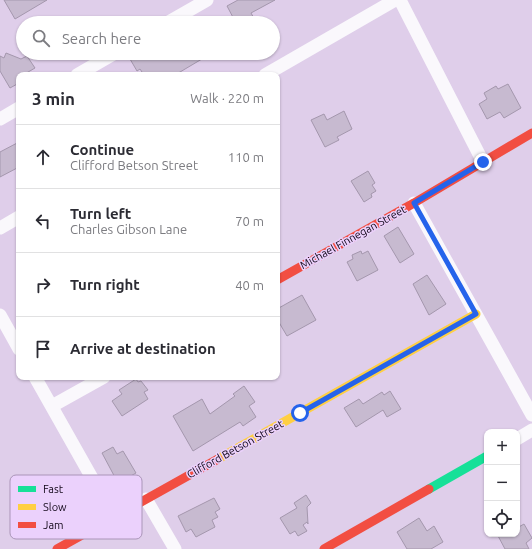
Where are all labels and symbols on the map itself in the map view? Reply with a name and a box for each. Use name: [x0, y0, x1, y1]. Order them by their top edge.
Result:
route end: [474, 153, 492, 171]
street label: Michael Finnegan Street: [298, 202, 409, 271]
route start: [291, 404, 309, 422]
street label: Clifford Betson Street: [185, 417, 286, 481]
legend: [10, 475, 142, 539]
text: Fast: [43, 483, 64, 495]
text: Slow: [43, 501, 67, 513]
text: Jam: [43, 519, 64, 531]

